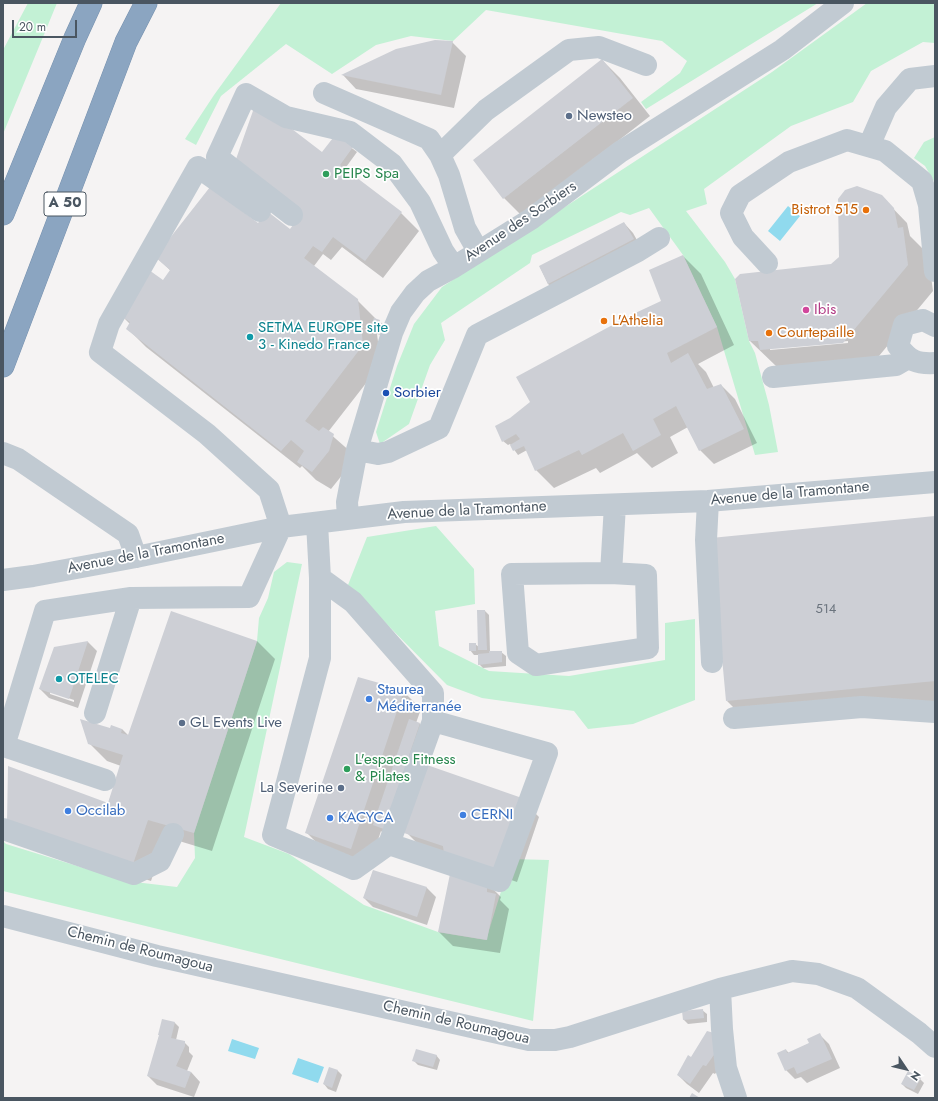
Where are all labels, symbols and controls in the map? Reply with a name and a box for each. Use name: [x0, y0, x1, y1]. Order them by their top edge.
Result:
scale bar: [14, 12, 79, 38]
text: 20 m: [19, 18, 46, 36]
place label: Newsteo: [577, 107, 632, 125]
marker: Newsteo: [564, 111, 574, 121]
place label: PEIPS Spa: [334, 165, 399, 183]
marker: PEIPS Spa: [321, 169, 331, 179]
street label: Avenue des Sorbiers: [462, 178, 580, 266]
road number: A 50: [44, 192, 86, 216]
place label: Bistrot 515: [791, 201, 858, 219]
marker: Bistrot 515: [861, 205, 871, 215]
place label: Ibis: [814, 301, 836, 319]
marker: Ibis: [801, 305, 811, 315]
place label: L'Athelia: [612, 312, 663, 330]
marker: L'Athelia: [599, 316, 609, 326]
place label: SETMA EUROPE site 3 - Kinedo France: [258, 319, 388, 354]
place label: Courtepaille: [777, 324, 854, 342]
marker: Courtepaille: [764, 328, 774, 338]
marker: SETMA EUROPE site 3 - Kinedo France: [245, 332, 255, 342]
place label: Sorbier: [394, 384, 441, 402]
marker: Sorbier: [381, 388, 391, 398]
street label: Avenue de la Tramontane: [710, 478, 870, 510]
street label: Avenue de la Tramontane: [387, 498, 547, 524]
street label: Avenue de la Tramontane: [66, 530, 226, 578]
house number: 514: [816, 602, 836, 618]
place label: OTELEC: [67, 670, 119, 688]
marker: OTELEC: [54, 674, 64, 684]
place label: Staurea Méditerranée: [377, 681, 461, 716]
marker: Staurea Méditerranée: [364, 694, 374, 704]
place label: GL Events Live: [190, 714, 282, 732]
marker: GL Events Live: [177, 718, 187, 728]
place label: L'espace Fitness & Pilates: [355, 751, 456, 786]
marker: L'espace Fitness & Pilates: [342, 764, 352, 774]
place label: La Severine: [260, 779, 333, 797]
marker: La Severine: [336, 783, 346, 793]
place label: Occilab: [76, 802, 125, 820]
marker: Occilab: [63, 806, 73, 816]
place label: CERNI: [471, 806, 513, 824]
place label: KACYCA: [338, 809, 393, 827]
marker: CERNI: [458, 810, 468, 820]
marker: KACYCA: [325, 813, 335, 823]
street label: Chemin de Roumagoua: [65, 923, 215, 977]
street label: Chemin de Roumagoua: [381, 997, 531, 1049]
north arrow: [886, 1049, 926, 1089]
text: N: [907, 1068, 925, 1084]

